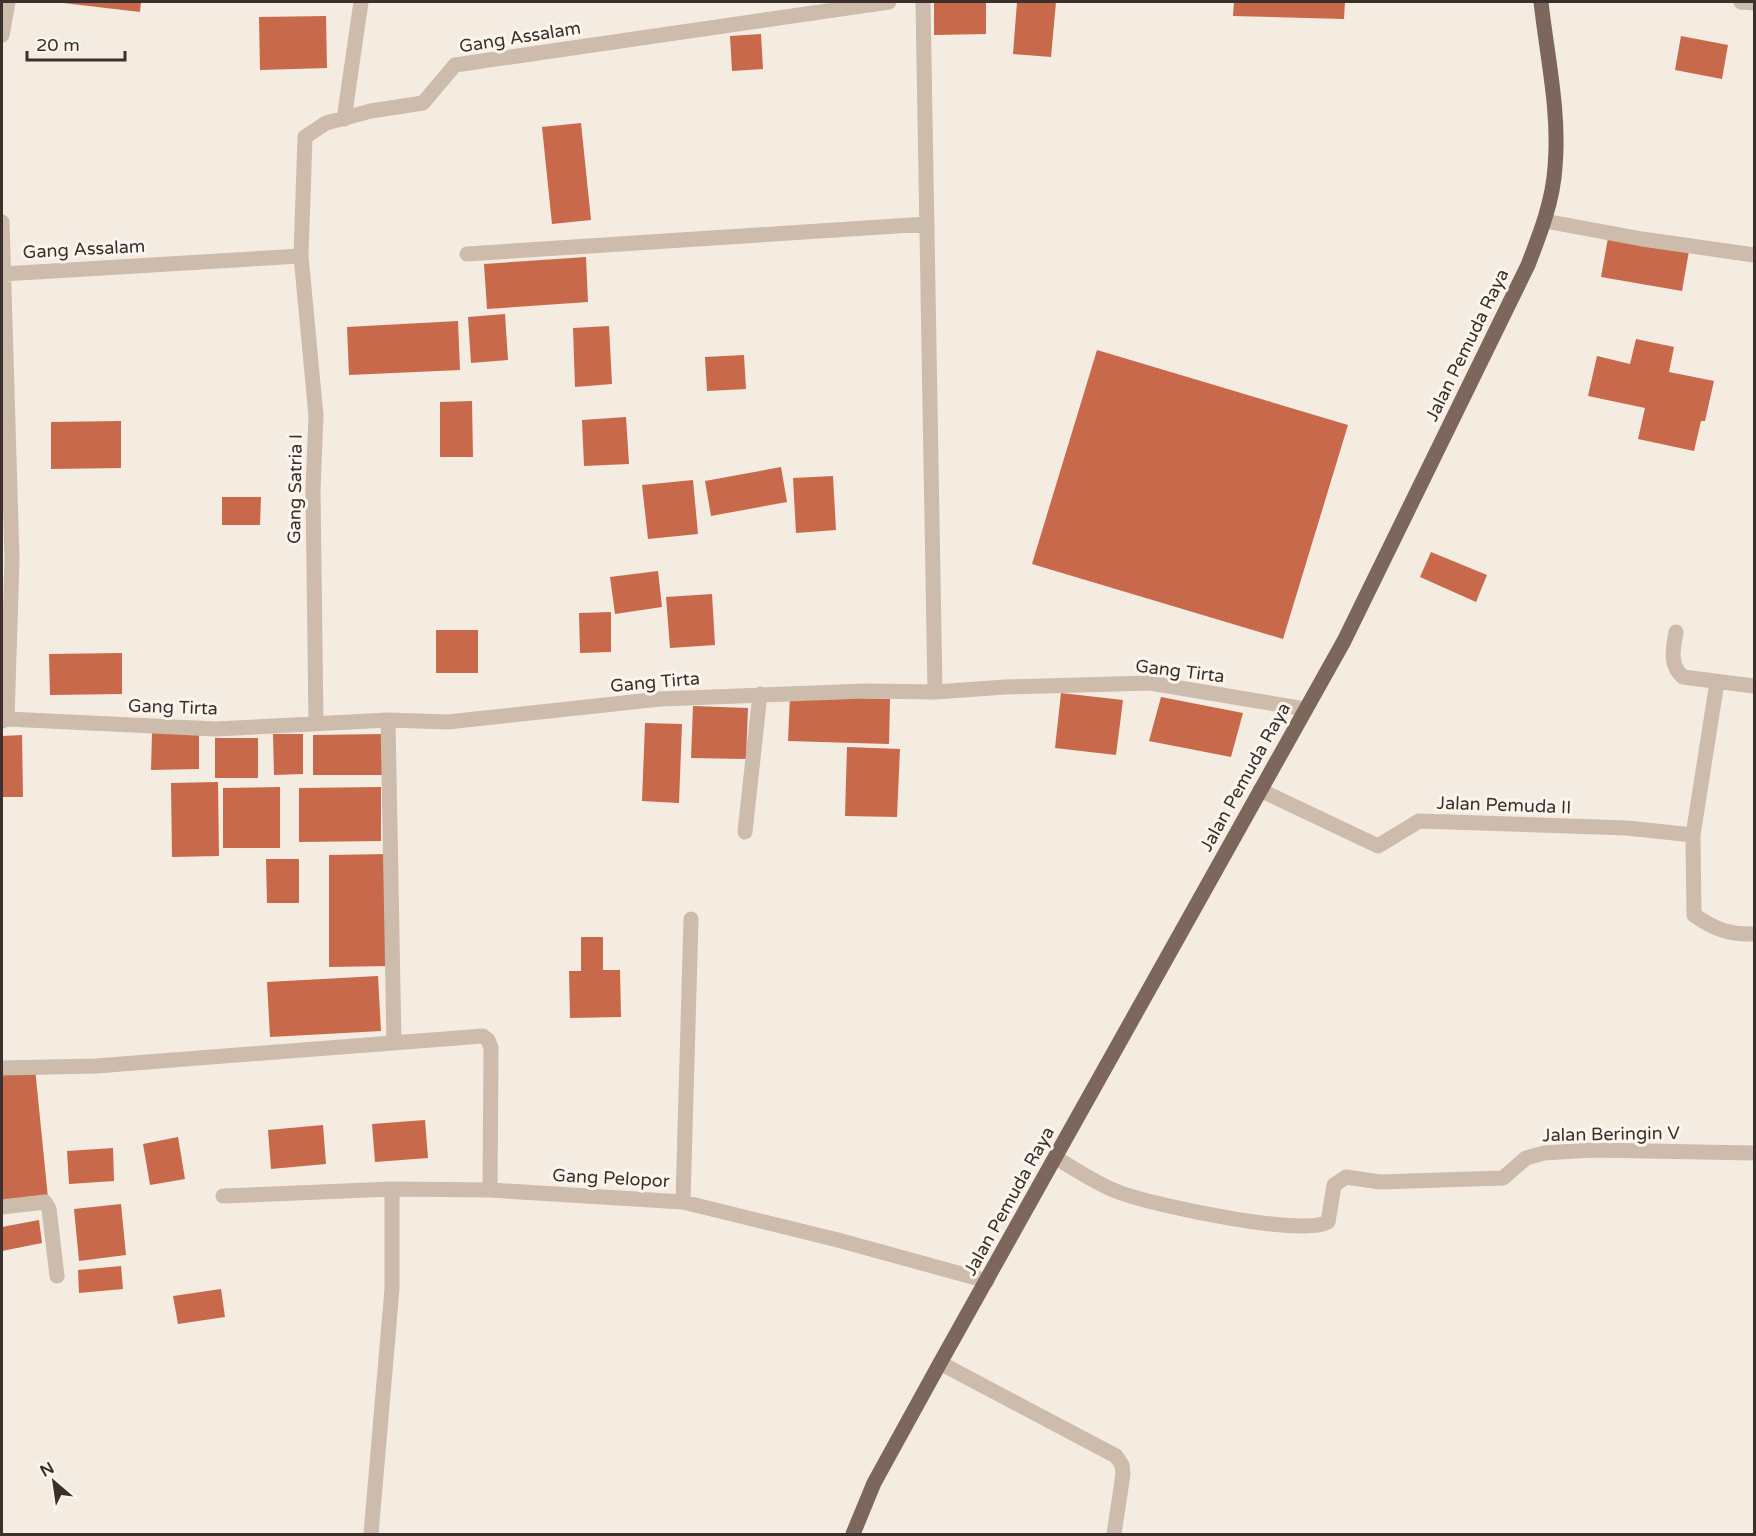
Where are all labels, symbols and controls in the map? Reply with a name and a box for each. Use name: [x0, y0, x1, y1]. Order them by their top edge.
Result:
street label: Gang Assalam: [458, 17, 582, 57]
scale bar: [27, 24, 124, 62]
text: 20 m: [36, 34, 80, 56]
street label: Gang Assalam: [22, 235, 146, 263]
street label: Jalan Pemuda Raya: [1421, 265, 1513, 425]
street label: Gang Satria I: [283, 434, 307, 544]
street label: Gang Tirta: [1134, 655, 1226, 687]
street label: Gang Tirta: [609, 667, 701, 697]
street label: Gang Tirta: [128, 694, 218, 720]
street label: Jalan Pemuda Raya: [1195, 699, 1295, 855]
street label: Jalan Pemuda II: [1436, 792, 1572, 818]
street label: Jalan Beringin V: [1542, 1122, 1680, 1146]
street label: Jalan Pemuda Raya: [959, 1123, 1059, 1279]
street label: Gang Pelopor: [552, 1164, 670, 1192]
north arrow: [24, 1452, 84, 1512]
text: N: [37, 1458, 58, 1482]

